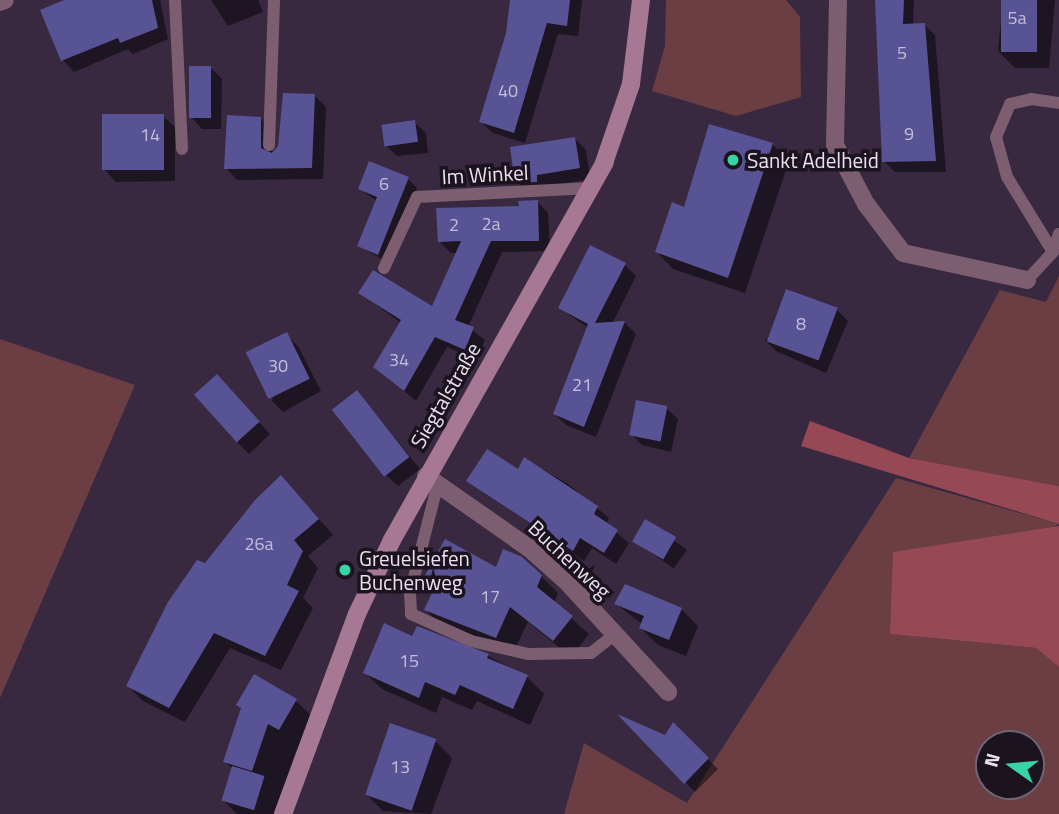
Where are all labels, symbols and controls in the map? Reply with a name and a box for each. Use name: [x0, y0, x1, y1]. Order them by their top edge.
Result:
house number: 5a: [1007, 7, 1027, 29]
house number: 5: [897, 42, 907, 64]
house number: 40: [498, 80, 518, 102]
house number: 9: [904, 123, 914, 145]
house number: 14: [140, 124, 160, 146]
place label: Sankt Adelheid: [747, 147, 879, 173]
marker: Sankt Adelheid: [725, 152, 741, 168]
street label: Im Winkel: [441, 159, 529, 189]
house number: 6: [379, 173, 389, 195]
house number: 2a: [481, 213, 501, 235]
house number: 2: [449, 214, 459, 236]
house number: 8: [796, 313, 806, 335]
street label: Siegtalstraße: [405, 338, 485, 452]
house number: 34: [389, 349, 409, 371]
house number: 30: [268, 355, 288, 377]
house number: 21: [572, 374, 592, 396]
street label: Buchenweg: [524, 514, 616, 604]
house number: 26a: [244, 533, 274, 555]
place label: Greuelsiefen Buchenweg: [359, 545, 470, 595]
marker: Greuelsiefen Buchenweg: [337, 562, 353, 578]
house number: 17: [480, 586, 500, 608]
house number: 15: [399, 650, 419, 672]
north arrow: [975, 730, 1045, 800]
text: N: [975, 750, 1007, 770]
house number: 13: [390, 756, 410, 778]

